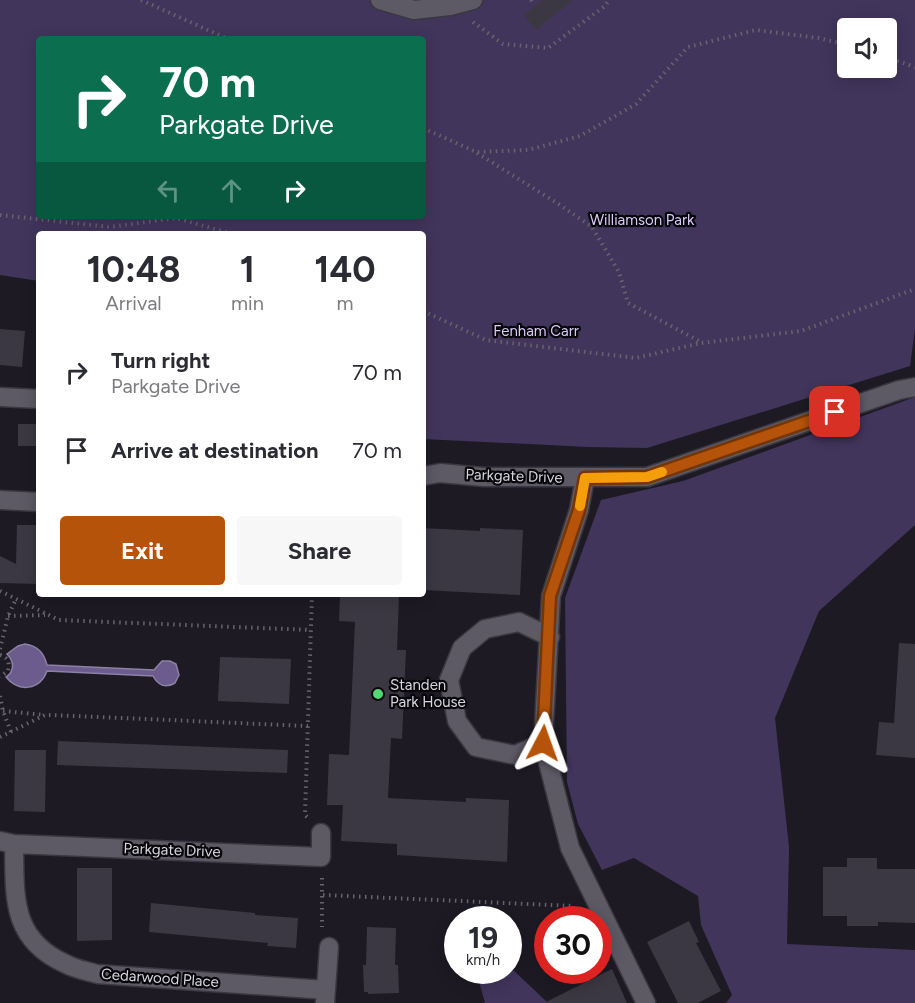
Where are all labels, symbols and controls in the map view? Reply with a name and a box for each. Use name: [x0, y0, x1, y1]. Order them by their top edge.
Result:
map controls: [837, 18, 897, 78]
button: sound: [837, 18, 897, 78]
text: 70 m: [159, 57, 256, 108]
icon: right: [60, 60, 138, 138]
text: Parkgate Drive: [159, 108, 334, 141]
icon: left: [152, 174, 185, 207]
icon: ahead: [215, 174, 248, 207]
icon: right: [278, 174, 311, 207]
park label: Williamson Park: [590, 211, 695, 229]
text: 10:48: [86, 248, 181, 291]
text: 1: [240, 248, 255, 291]
text: 140: [314, 248, 376, 291]
text: Arrival: [105, 291, 162, 315]
text: min: [231, 291, 264, 315]
text: m: [336, 291, 353, 315]
park label: Fenham Carr: [493, 322, 579, 340]
text: Turn right: [111, 347, 210, 374]
icon: right: [60, 356, 93, 389]
text: 70 m: [352, 359, 402, 386]
text: Parkgate Drive: [111, 374, 240, 398]
pin: [809, 386, 860, 437]
icon: arrive: [818, 395, 851, 428]
icon: arrive: [60, 434, 93, 467]
text: Arrive at destination: [111, 437, 319, 464]
text: 70 m: [352, 437, 402, 464]
street label: Parkgate Drive: [465, 465, 563, 487]
button: Exit: [60, 516, 225, 585]
button: Share: [237, 516, 402, 585]
place label: Standen Park House: [390, 676, 466, 711]
marker: Standen Park House: [371, 687, 385, 701]
position arrow: [511, 711, 575, 775]
street label: Parkgate Drive: [123, 839, 221, 861]
speed limit sign: 30: [534, 906, 612, 984]
text: 19: [468, 919, 498, 956]
text: km/h: [466, 951, 500, 969]
street label: Cedarwood Place: [101, 965, 219, 991]

